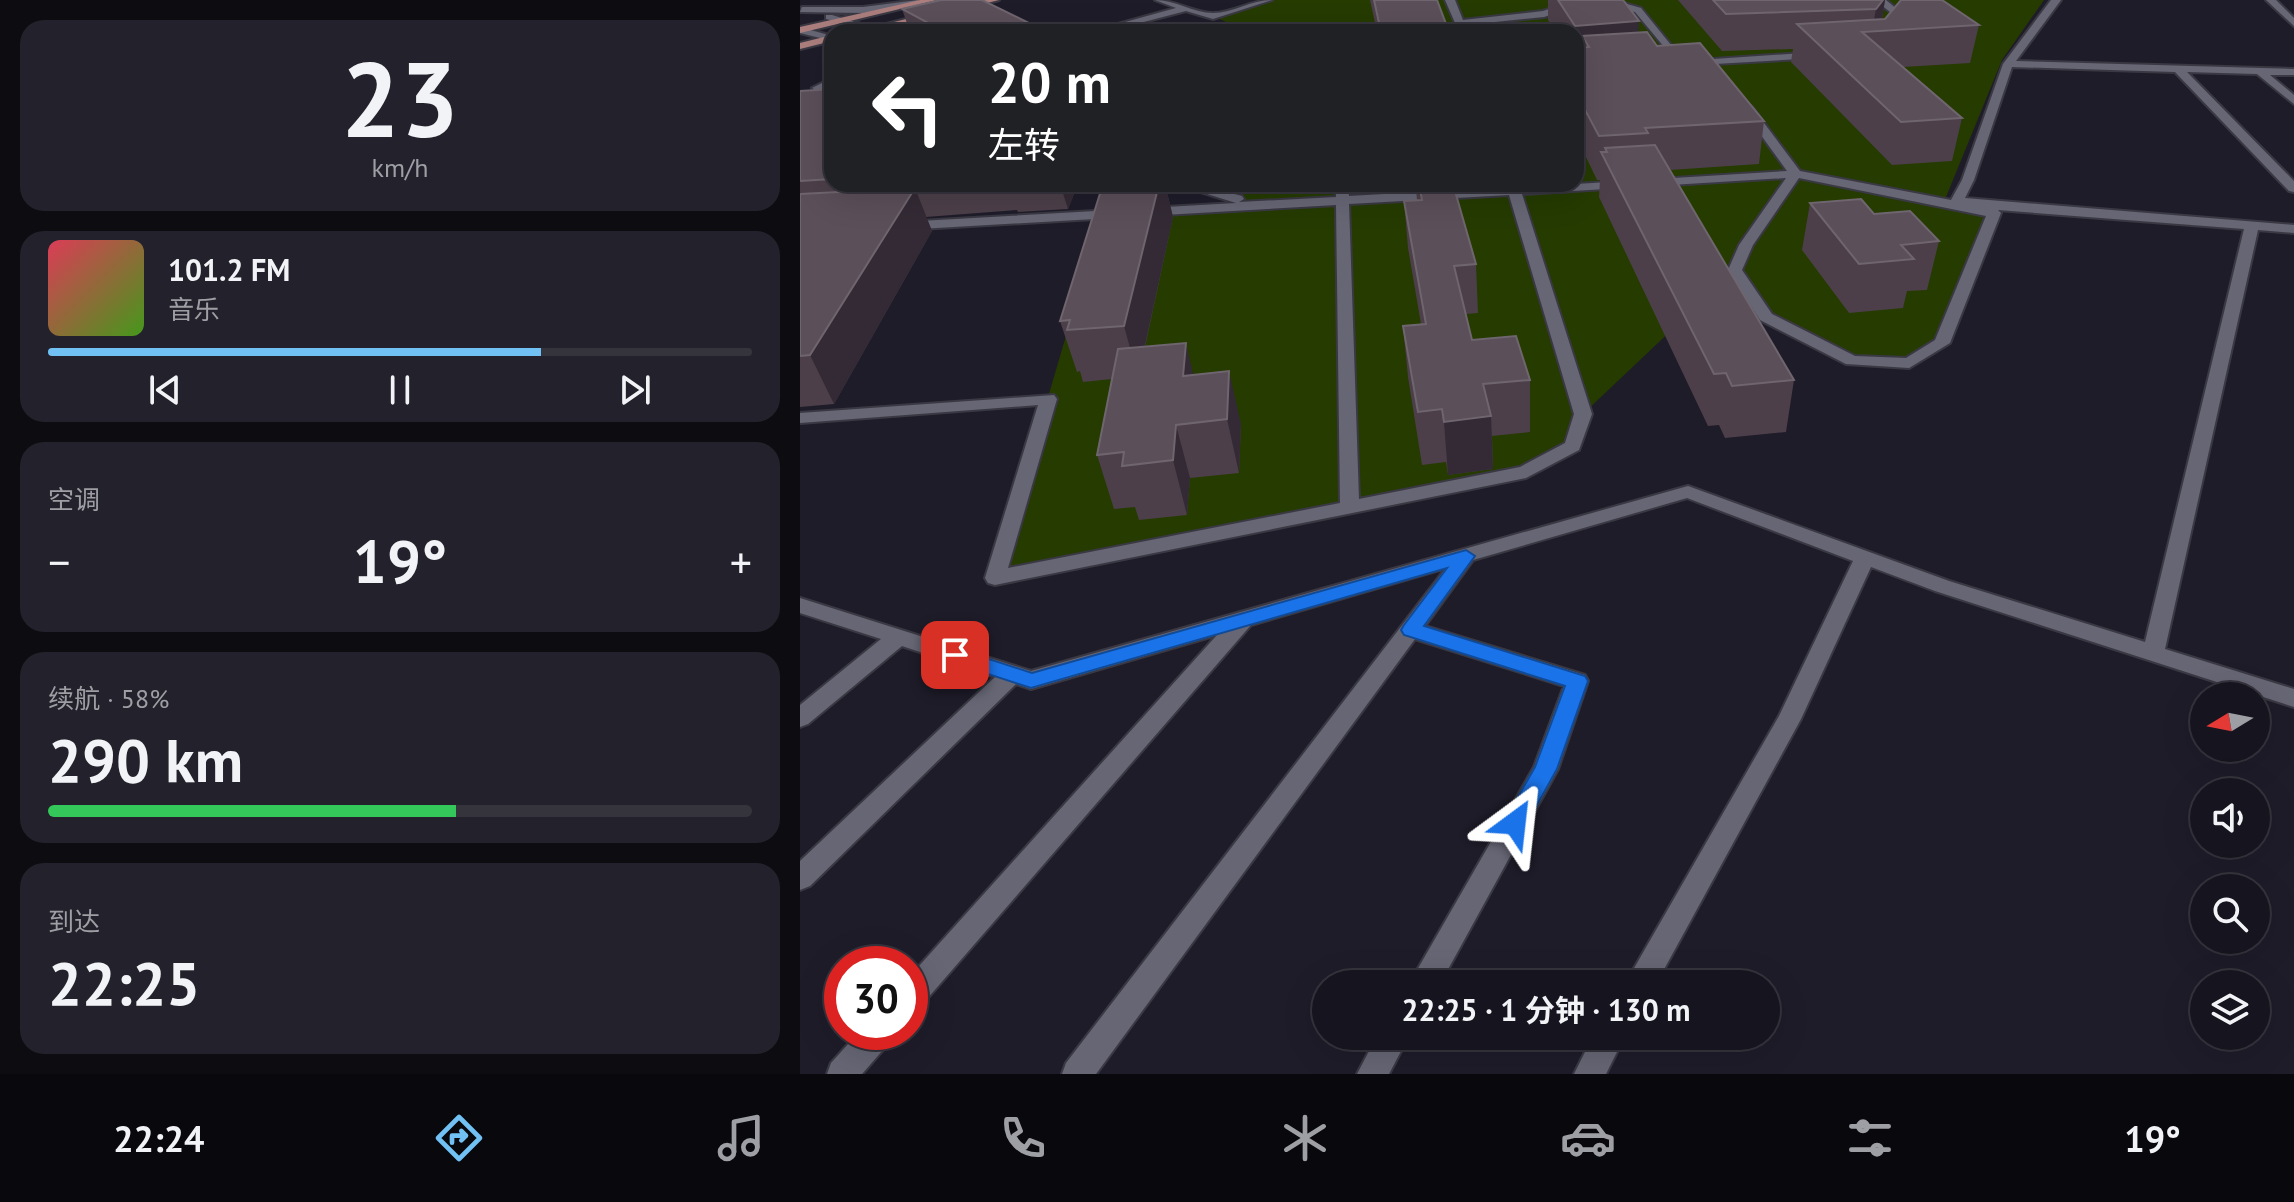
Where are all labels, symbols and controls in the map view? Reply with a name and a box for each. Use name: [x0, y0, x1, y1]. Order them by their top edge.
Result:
text: 23: [341, 31, 459, 166]
text: 20 m: [988, 46, 1111, 118]
icon: left: [856, 56, 960, 160]
text: 左转: [988, 121, 1060, 168]
text: km/h: [372, 151, 429, 184]
text: 101.2 FM: [168, 250, 290, 289]
text: 音乐: [168, 293, 220, 326]
icon: previous: [143, 368, 187, 412]
icon: pause: [378, 368, 422, 412]
icon: next: [613, 368, 657, 412]
text: 空调: [48, 483, 100, 516]
text: 19°: [353, 522, 447, 600]
text: −: [48, 533, 70, 590]
text: +: [730, 533, 752, 590]
pin: [921, 621, 989, 689]
icon: arrive: [933, 633, 977, 677]
text: 续航 · 58%: [48, 682, 169, 715]
north arrow: [2190, 682, 2270, 762]
map controls: [2190, 682, 2270, 1050]
text: 290 km: [48, 721, 243, 799]
button: sound: [2190, 778, 2270, 858]
position arrow: [1473, 781, 1557, 865]
button: search: [2190, 874, 2270, 954]
text: 到达: [48, 905, 100, 938]
text: 22:25: [48, 944, 200, 1022]
speed limit sign: 30: [824, 946, 928, 1050]
button: layers: [2190, 970, 2270, 1050]
text: 22:25 · 1 分钟 · 130 m: [1401, 990, 1691, 1029]
icon: directions: [431, 1110, 487, 1166]
icon: music: [713, 1110, 769, 1166]
icon: phone: [995, 1110, 1051, 1166]
icon: climate: [1277, 1110, 1333, 1166]
icon: car: [1560, 1110, 1616, 1166]
icon: filters: [1842, 1110, 1898, 1166]
text: 22:24: [113, 1115, 204, 1162]
text: 19°: [2124, 1115, 2181, 1162]

